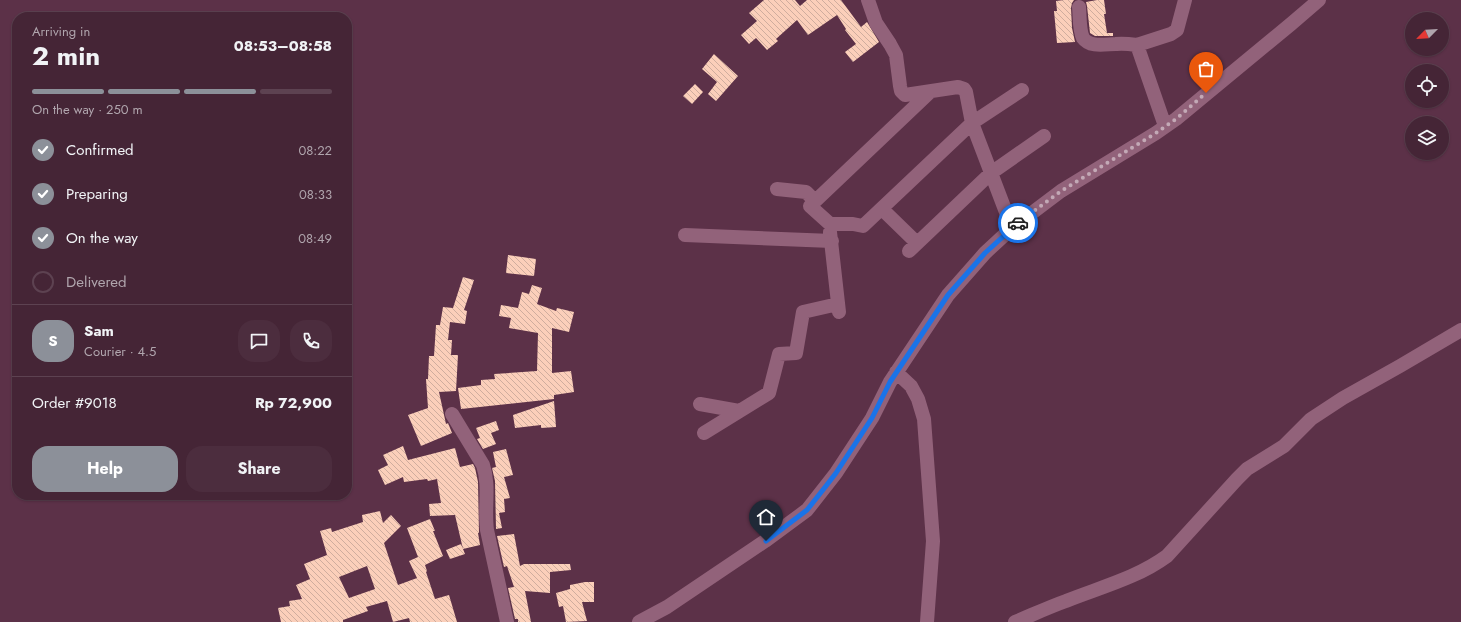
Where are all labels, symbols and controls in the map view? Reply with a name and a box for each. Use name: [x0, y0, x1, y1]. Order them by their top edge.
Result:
north arrow: [1405, 12, 1449, 56]
map controls: [1405, 12, 1449, 160]
text: Arriving in: [32, 22, 90, 41]
text: 08:53–08:58: [234, 35, 332, 57]
text: 2 min: [32, 37, 100, 75]
pin: [1189, 52, 1223, 93]
icon: bag: [1195, 58, 1217, 80]
button: locate: [1405, 64, 1449, 108]
text: On the way · 250 m: [32, 100, 143, 119]
button: layers: [1405, 116, 1449, 160]
icon: check: [32, 139, 54, 161]
text: Confirmed: [66, 139, 134, 161]
text: 08:22: [298, 141, 332, 160]
icon: check: [32, 183, 54, 205]
text: Preparing: [66, 183, 128, 205]
text: 08:33: [299, 185, 332, 204]
courier: [998, 203, 1038, 243]
icon: car: [1007, 212, 1029, 234]
icon: check: [32, 227, 54, 249]
text: On the way: [66, 227, 138, 249]
text: 08:49: [298, 229, 332, 248]
text: Delivered: [66, 271, 127, 293]
text: Sam: [84, 320, 114, 342]
button: chat: [238, 320, 280, 362]
button: phone: [290, 320, 332, 362]
text: S: [48, 330, 58, 352]
text: Courier · 4.5: [84, 342, 156, 361]
text: Order #9018: [32, 392, 117, 414]
text: Rp 72,900: [255, 392, 332, 414]
button: Help: [32, 446, 178, 492]
button: Share: [186, 446, 332, 492]
pin: [749, 500, 783, 541]
icon: home: [755, 506, 777, 528]

